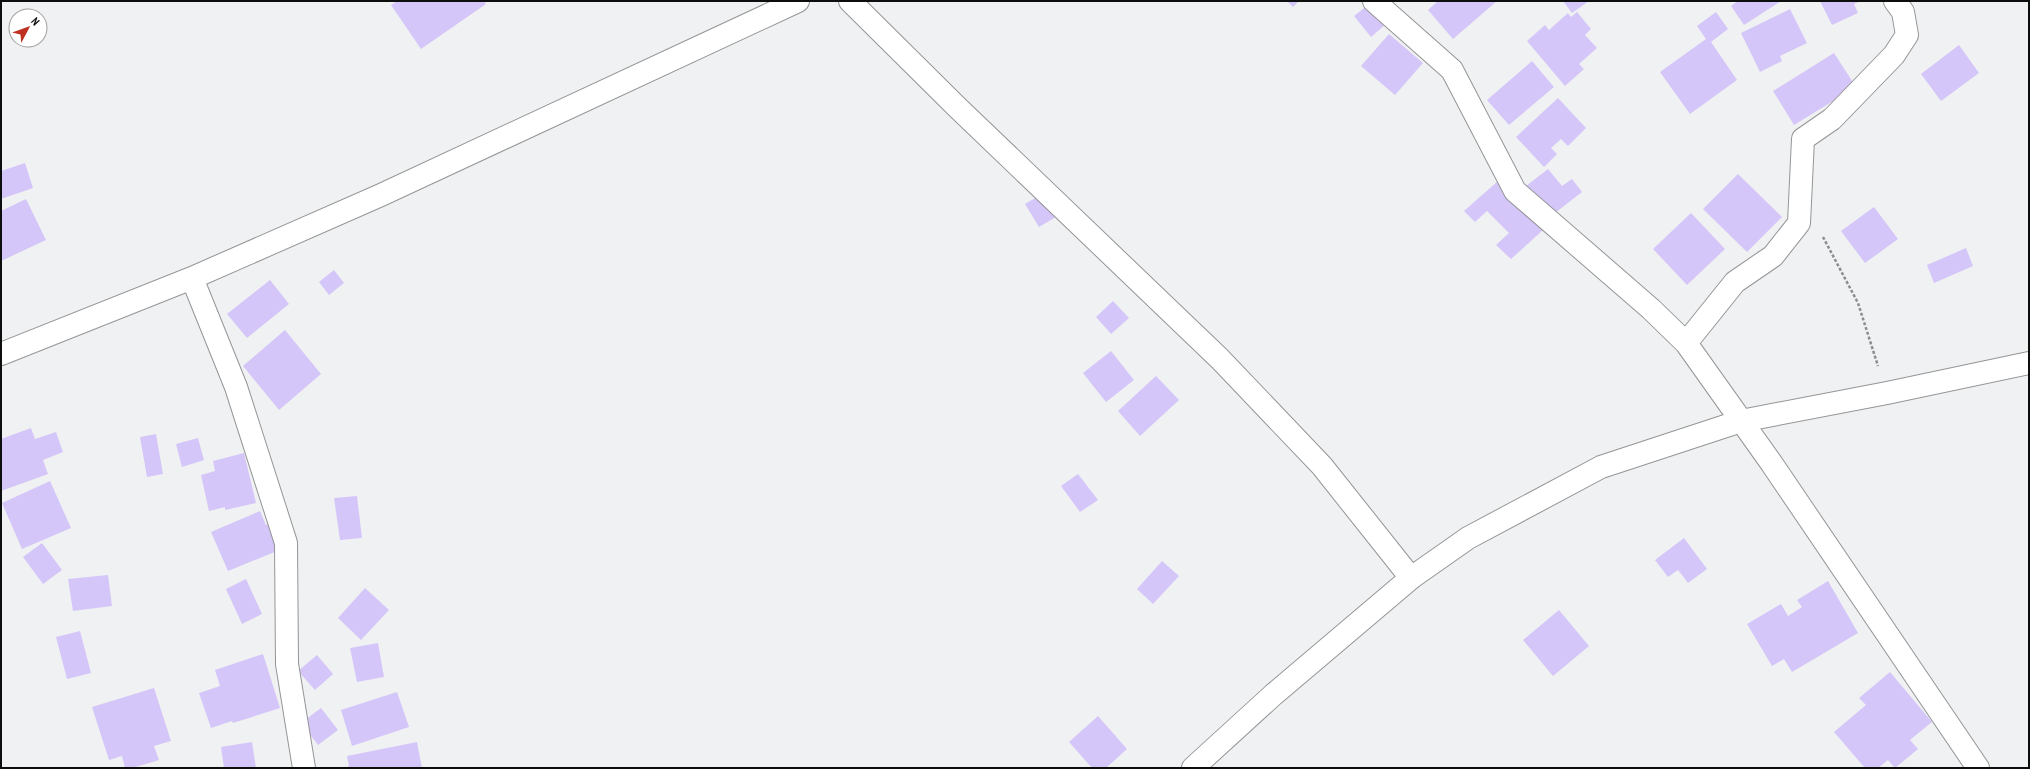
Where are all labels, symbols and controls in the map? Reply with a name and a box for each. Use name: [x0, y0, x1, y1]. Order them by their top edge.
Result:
north arrow: [8, 8, 48, 48]
text: N: [28, 15, 43, 28]

